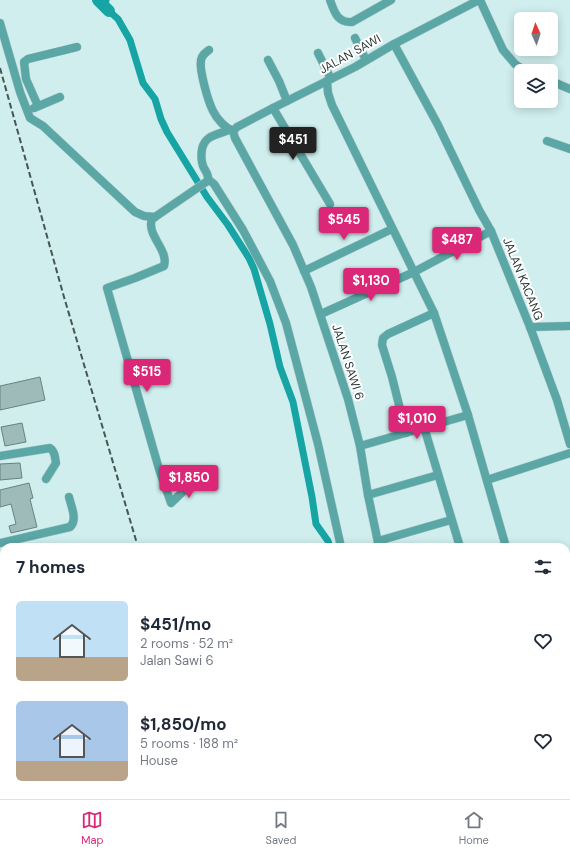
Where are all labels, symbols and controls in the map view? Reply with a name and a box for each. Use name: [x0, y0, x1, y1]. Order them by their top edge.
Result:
north arrow: [514, 12, 558, 56]
map controls: [514, 12, 558, 108]
street label: JALAN SAWI: [316, 31, 384, 77]
button: layers: [514, 64, 558, 108]
pin: $451: [269, 127, 317, 161]
text: $451: [278, 131, 308, 148]
pin: $545: [320, 207, 368, 241]
text: $545: [328, 211, 360, 228]
pin: $487: [433, 227, 481, 261]
text: $487: [441, 231, 473, 248]
street label: JALAN KACANG: [499, 235, 547, 323]
pin: $1,130: [338, 268, 404, 302]
text: $1,130: [352, 272, 390, 289]
street label: JALAN SAWI 6: [328, 322, 368, 402]
pin: $515: [123, 359, 171, 393]
text: $515: [133, 363, 161, 380]
pin: $1,010: [384, 406, 450, 440]
text: $1,010: [398, 410, 436, 427]
pin: $1,850: [156, 465, 222, 499]
text: $1,850: [168, 469, 210, 486]
text: 7 homes: [16, 556, 85, 578]
icon: filters: [532, 556, 554, 578]
text: $451/mo: [140, 613, 211, 635]
icon: home: [48, 617, 96, 665]
icon: heart: [532, 630, 554, 652]
text: 2 rooms · 52 m²: [140, 635, 233, 652]
text: Jalan Sawi 6: [140, 652, 214, 669]
text: $1,850/mo: [140, 713, 227, 735]
icon: home: [48, 717, 96, 765]
icon: heart: [532, 730, 554, 752]
text: 5 rooms · 188 m²: [140, 735, 238, 752]
text: House: [140, 752, 178, 769]
tab: Map: [81, 809, 103, 847]
tab: Saved: [266, 809, 296, 847]
tab: Home: [459, 809, 489, 847]

